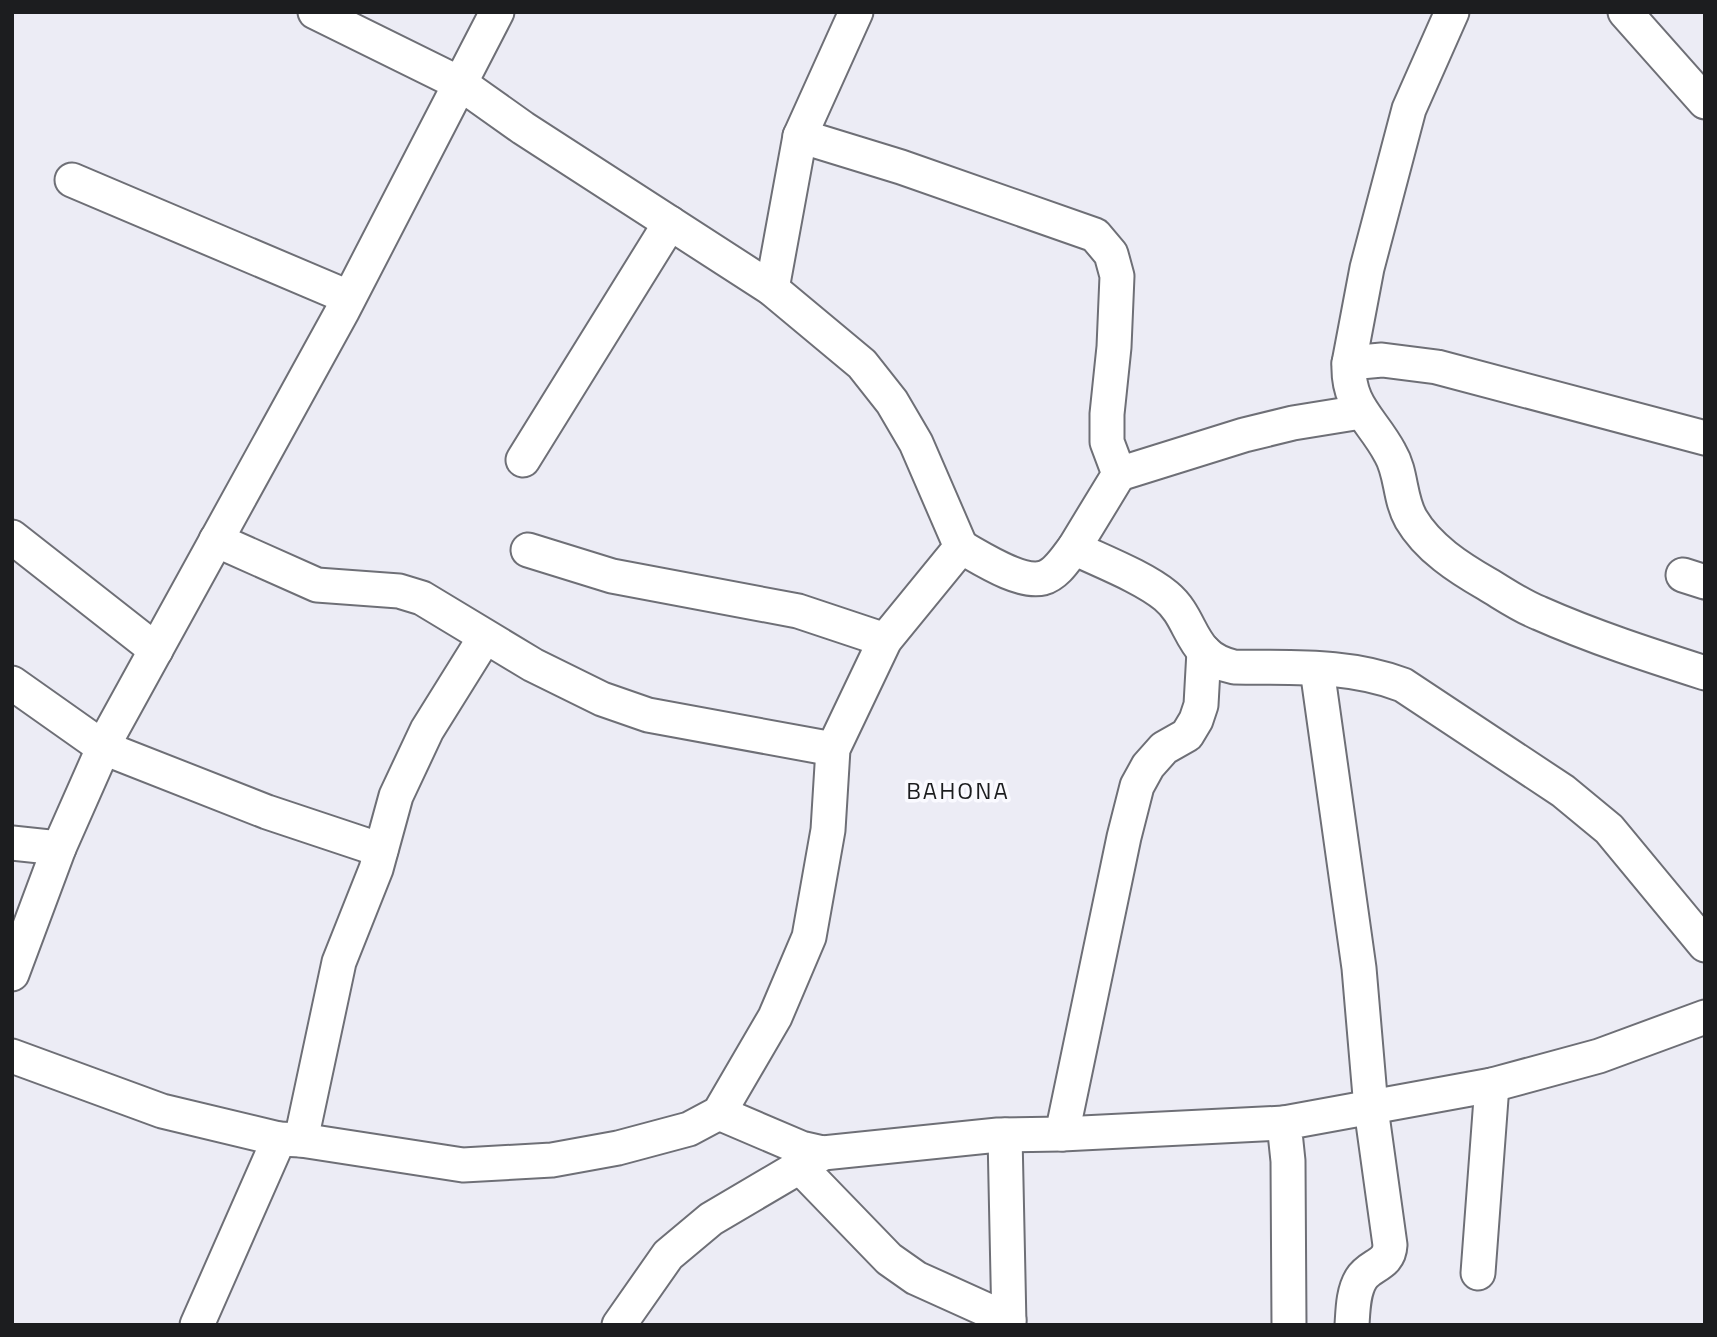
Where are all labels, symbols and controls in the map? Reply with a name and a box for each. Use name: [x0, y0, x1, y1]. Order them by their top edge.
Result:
district label: BAHONA: [906, 772, 1010, 808]

